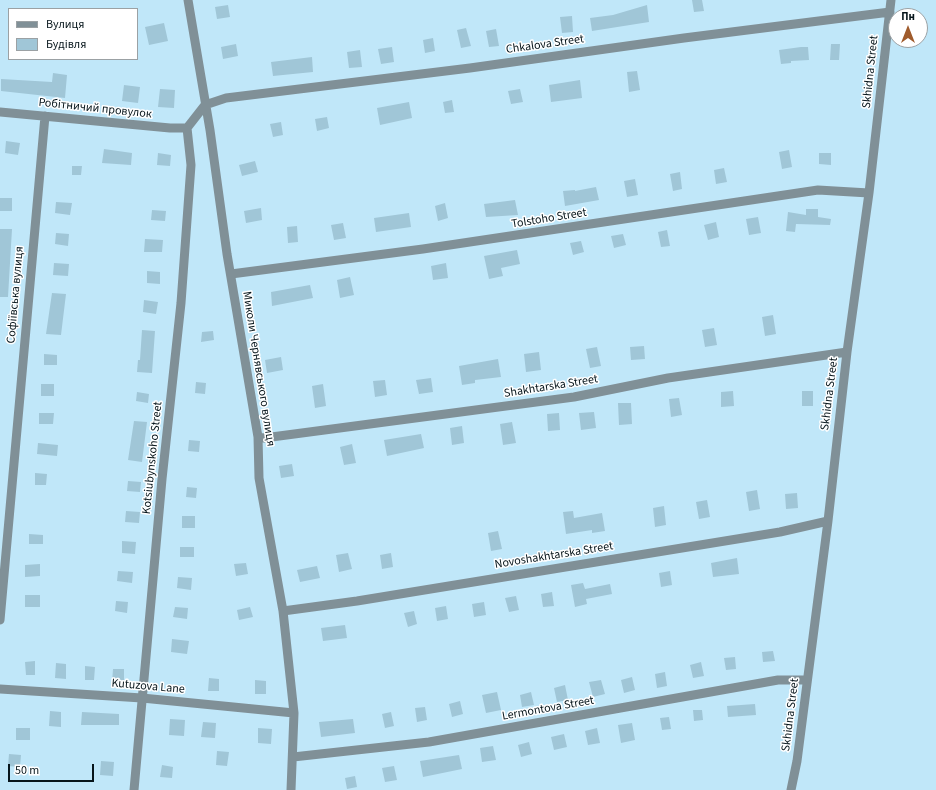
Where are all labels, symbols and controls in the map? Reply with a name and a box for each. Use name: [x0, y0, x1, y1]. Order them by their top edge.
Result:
legend: [8, 8, 138, 60]
north arrow: [888, 8, 928, 48]
text: Пн: [901, 9, 915, 24]
text: Вулиця: [46, 16, 84, 33]
street label: Chkalova Street: [505, 32, 585, 58]
street label: Skhidna Street: [860, 35, 882, 109]
text: Будівля: [46, 36, 86, 53]
street label: Робітничий провулок: [38, 96, 152, 122]
street label: Tolstoho Street: [510, 206, 588, 232]
street label: Софіївська вулиця: [5, 246, 27, 344]
street label: Миколи Чернявського вулиця: [239, 291, 277, 447]
street label: Skhidna Street: [818, 357, 842, 431]
street label: Shakhtarska Street: [503, 372, 599, 402]
street label: Kotsiubynskoho Street: [140, 401, 166, 515]
street label: Novoshakhtarska Street: [494, 540, 614, 572]
street label: Kutuzova Lane: [111, 677, 185, 697]
street label: Skhidna Street: [779, 678, 803, 752]
street label: Lermontova Street: [501, 694, 595, 724]
scale bar: [10, 756, 96, 782]
text: 50 m: [15, 762, 39, 779]

